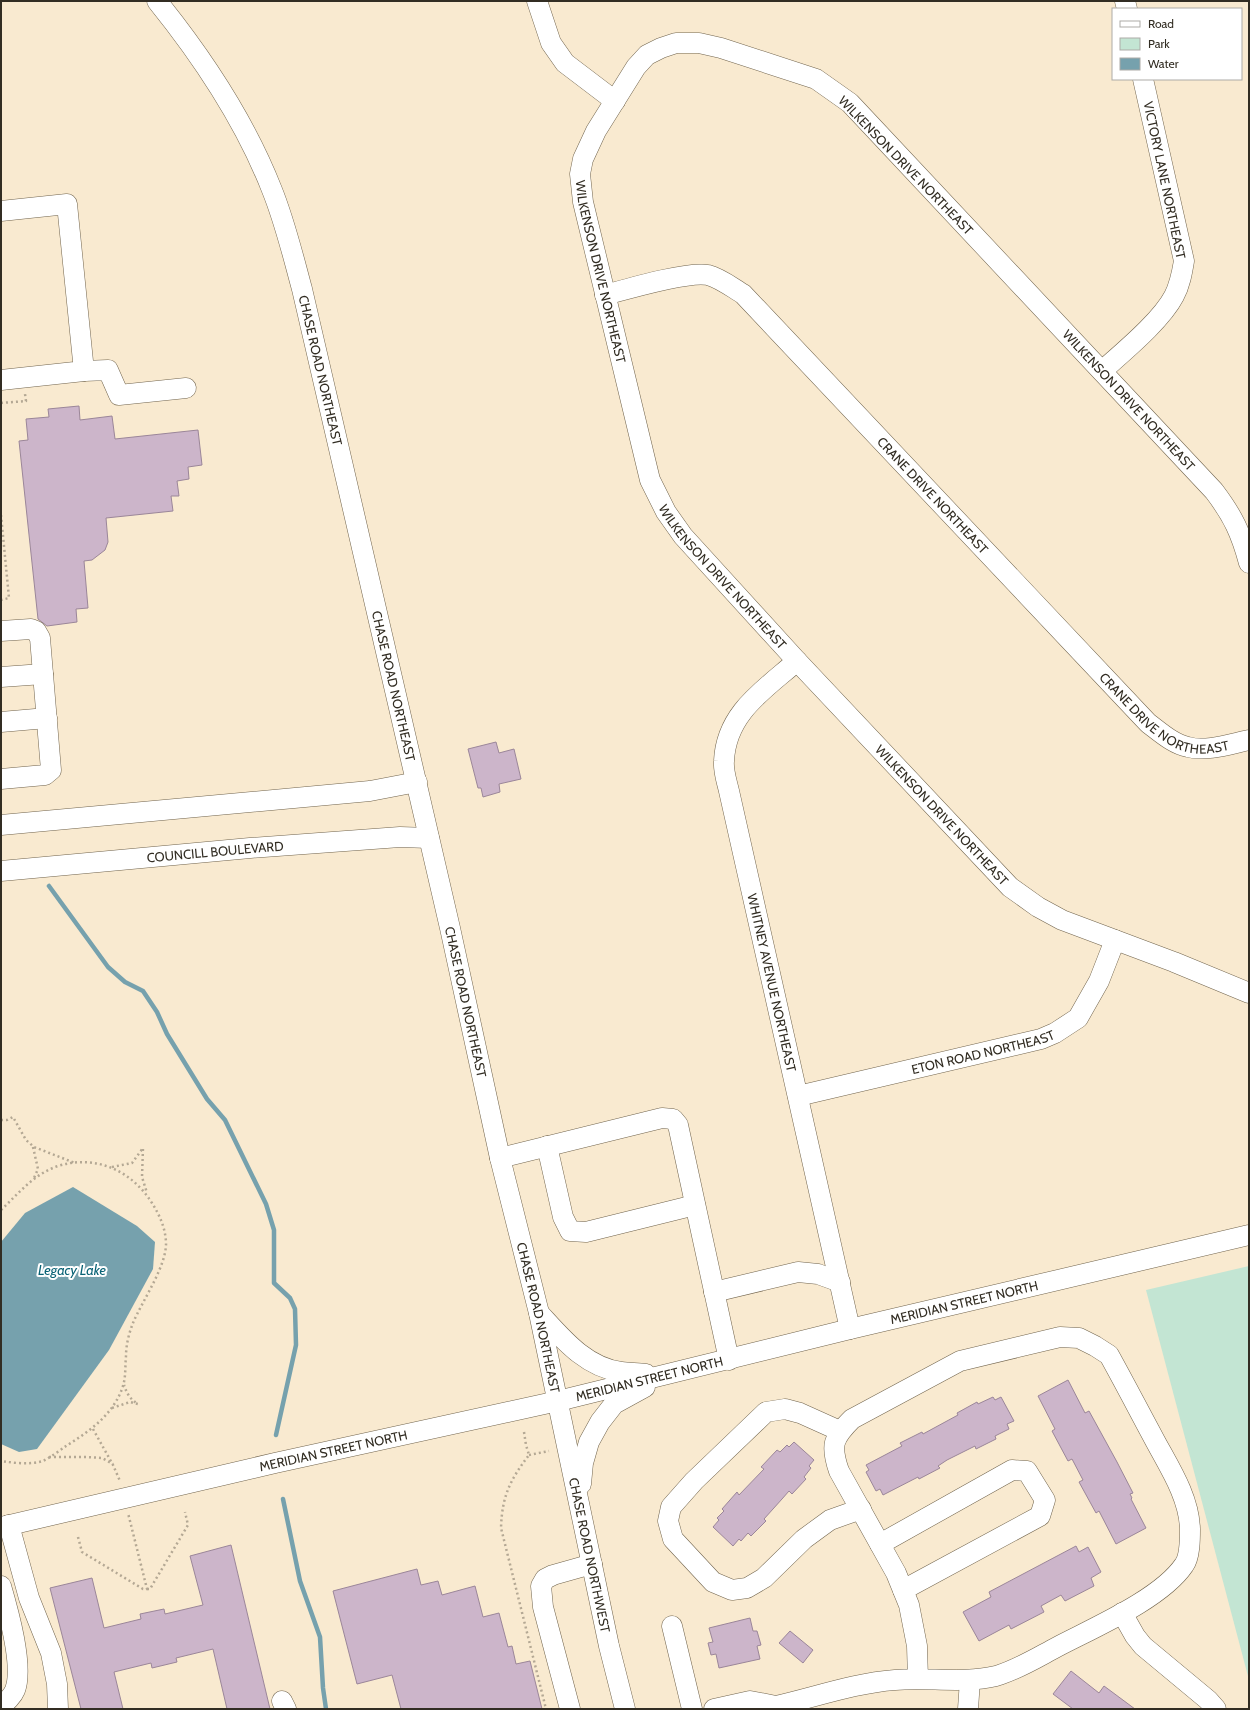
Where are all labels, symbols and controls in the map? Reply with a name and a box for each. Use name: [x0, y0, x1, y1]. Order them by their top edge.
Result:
legend: [1112, 8, 1242, 80]
text: Road: [1148, 16, 1174, 31]
text: Park: [1148, 36, 1170, 51]
text: Water: [1148, 56, 1179, 71]
street label: WILKENSON DRIVE NORTHEAST: [835, 92, 977, 238]
street label: VICTORY LANE NORTHEAST: [1141, 100, 1190, 260]
street label: WILKENSON DRIVE NORTHEAST: [573, 179, 629, 364]
street label: CHASE ROAD NORTHEAST: [296, 294, 346, 447]
street label: WILKENSON DRIVE NORTHEAST: [1059, 326, 1199, 474]
street label: CRANE DRIVE NORTHEAST: [874, 433, 992, 557]
street label: WILKENSON DRIVE NORTHEAST: [655, 502, 790, 652]
street label: CHASE ROAD NORTHEAST: [369, 609, 419, 763]
street label: CRANE DRIVE NORTHEAST: [1096, 669, 1230, 757]
street label: WILKENSON DRIVE NORTHEAST: [872, 741, 1012, 888]
street label: COUNCILL BOULEVARD: [146, 838, 284, 866]
street label: WHITNEY AVENUE NORTHEAST: [744, 892, 800, 1073]
street label: CHASE ROAD NORTHEAST: [442, 925, 490, 1079]
street label: ETON ROAD NORTHEAST: [910, 1026, 1057, 1077]
street label: CHASE ROAD NORTHEAST: [514, 1241, 564, 1394]
water label: Legacy Lake: [38, 1261, 107, 1279]
street label: MERIDIAN STREET NORTH: [889, 1277, 1040, 1327]
street label: MERIDIAN STREET NORTH: [574, 1353, 725, 1404]
street label: MERIDIAN STREET NORTH: [258, 1426, 409, 1474]
street label: CHASE ROAD NORTHWEST: [566, 1476, 614, 1634]

